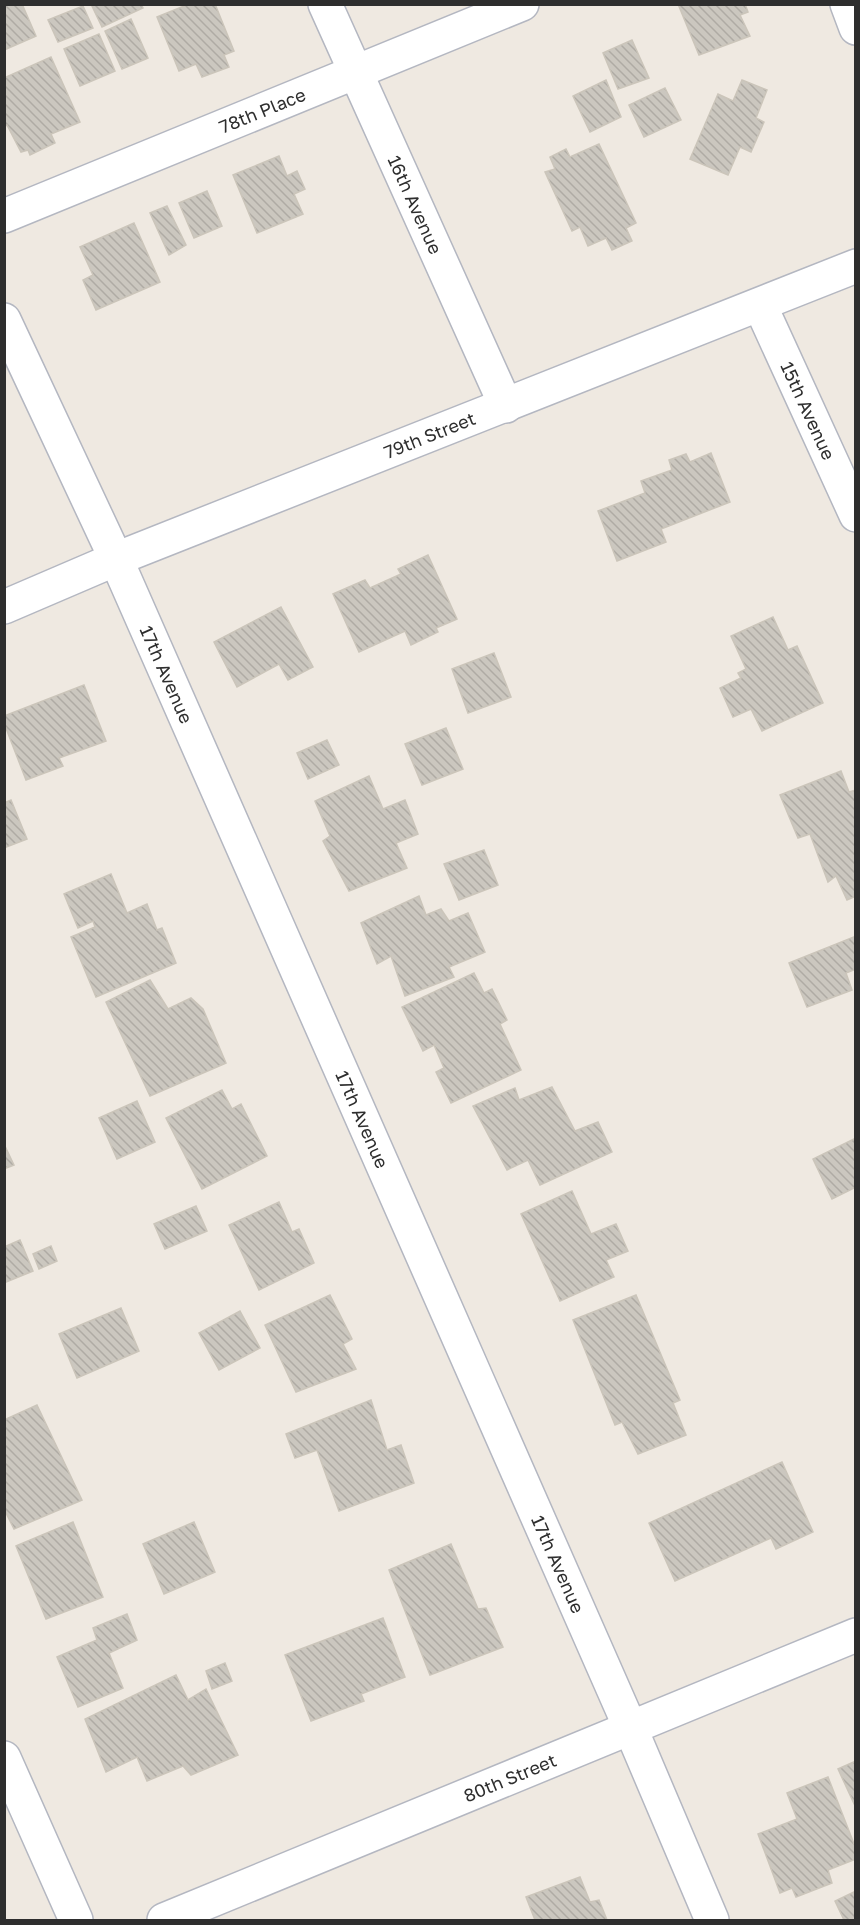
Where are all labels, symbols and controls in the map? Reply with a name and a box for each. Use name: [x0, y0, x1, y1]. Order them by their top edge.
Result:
street label: 78th Place: [216, 83, 309, 138]
street label: 16th Avenue: [384, 152, 447, 257]
street label: 15th Avenue: [776, 358, 840, 463]
street label: 79th Street: [381, 407, 478, 463]
street label: 17th Avenue: [136, 622, 198, 727]
street label: 17th Avenue: [331, 1067, 394, 1172]
street label: 17th Avenue: [527, 1512, 589, 1616]
street label: 80th Street: [460, 1749, 559, 1806]

